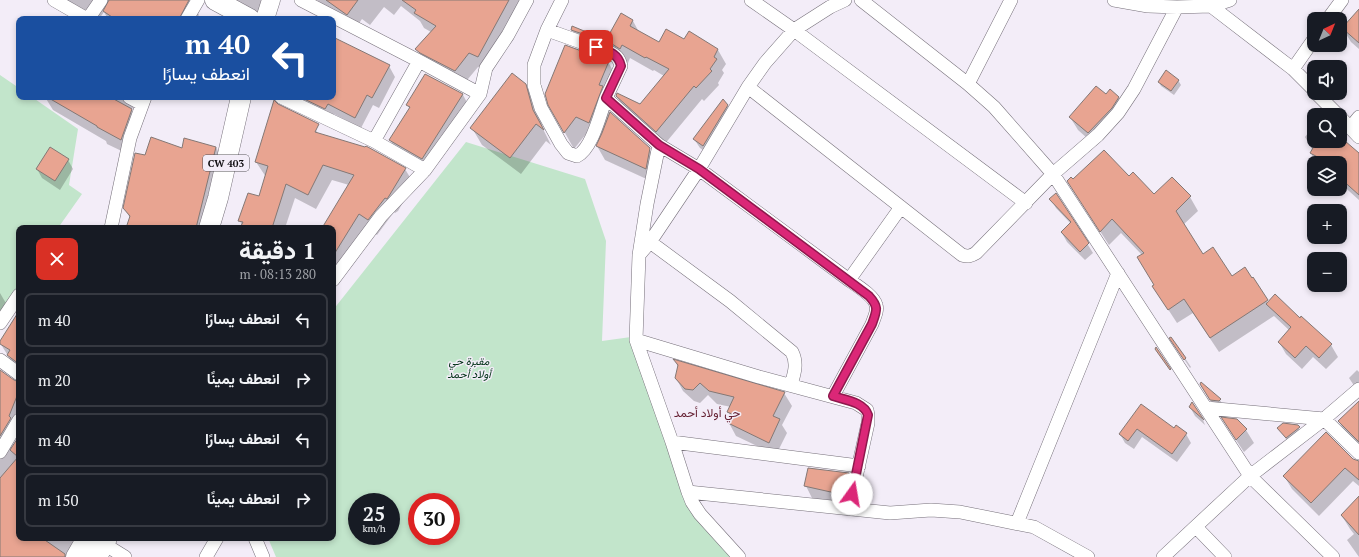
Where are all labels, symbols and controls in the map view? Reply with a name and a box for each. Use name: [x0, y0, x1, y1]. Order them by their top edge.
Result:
north arrow: [1307, 12, 1347, 52]
map controls: [1307, 12, 1347, 292]
text: 40 m: [185, 25, 250, 62]
pin: [579, 30, 613, 64]
icon: left: [264, 32, 316, 84]
icon: arrive: [585, 36, 607, 58]
button: sound: [1307, 60, 1347, 100]
text: انعطف يسارًا: [163, 61, 250, 85]
button: search: [1307, 108, 1347, 148]
road number: CW 403: [203, 155, 249, 171]
button: layers: [1307, 156, 1347, 196]
button: +: [1307, 204, 1347, 244]
text: 1 دقيقة: [239, 234, 316, 266]
button: close: [36, 238, 78, 280]
button: −: [1307, 252, 1347, 292]
text: 280 m · 08:13: [239, 265, 316, 283]
text: انعطف يسارًا: [205, 308, 280, 328]
icon: left: [292, 309, 314, 331]
text: 40 m: [38, 310, 71, 330]
park label: مقبرة حي أولاد أحمد: [447, 354, 493, 381]
text: انعطف يمينًا: [207, 368, 280, 388]
icon: right: [292, 369, 314, 391]
text: 20 m: [38, 370, 71, 390]
district label: حي أولاد أحمد: [674, 405, 740, 423]
text: انعطف يسارًا: [205, 428, 280, 448]
icon: left: [292, 429, 314, 451]
text: 40 m: [38, 430, 71, 450]
position arrow: [831, 473, 873, 515]
text: انعطف يمينًا: [207, 488, 280, 508]
icon: right: [292, 489, 314, 511]
text: 150 m: [38, 490, 79, 510]
speed limit sign: 30: [408, 493, 460, 545]
text: 25: [363, 500, 385, 527]
text: km/h: [362, 522, 386, 535]

